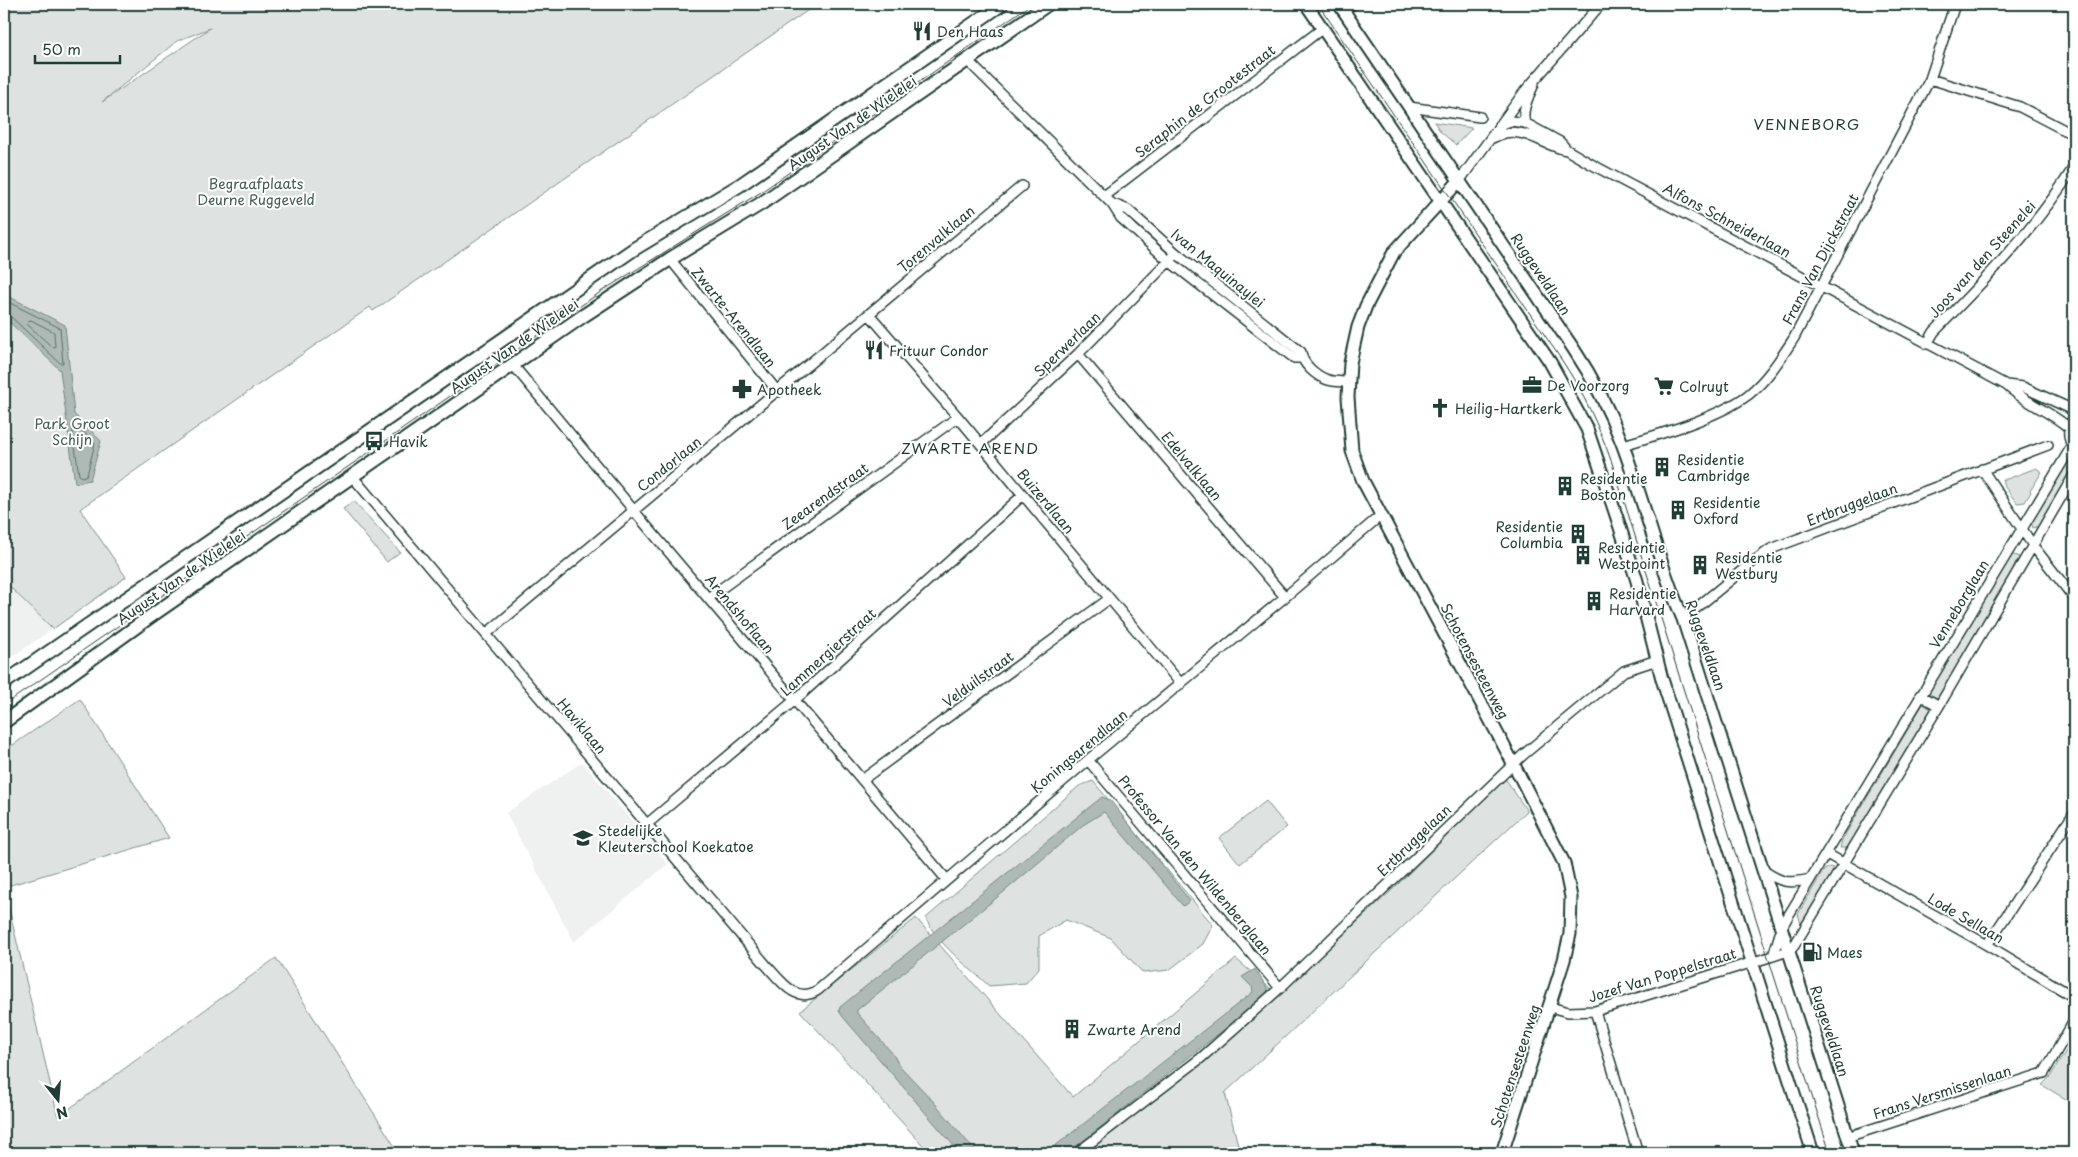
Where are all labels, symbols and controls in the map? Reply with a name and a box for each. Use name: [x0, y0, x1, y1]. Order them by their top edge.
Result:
restaurant icon: Den Haas: [911, 20, 933, 42]
place label: Den Haas: [937, 21, 1003, 42]
scale bar: [35, 32, 120, 64]
text: 50 m: [42, 37, 81, 60]
street label: Seraphin de Grootestraat: [1130, 39, 1280, 162]
street label: August Van de Wielelei: [783, 70, 921, 176]
district label: VENNEBORG: [1754, 112, 1860, 135]
park label: Begraafplaats Deurne Ruggeveld: [197, 173, 315, 210]
street label: Alfons Schneiderlaan: [1659, 177, 1795, 263]
street label: Frans Van Dijckstraat: [1777, 189, 1864, 328]
street label: Joos van den Steenelei: [1924, 196, 2040, 322]
street label: Torenvalklaan: [893, 200, 979, 278]
street label: Ivan Maquinaylei: [1167, 224, 1269, 312]
street label: Ruggeveldlaan: [1506, 229, 1576, 319]
street label: Zwarte-Arendlaan: [687, 262, 781, 372]
street label: August Van de Wielelei: [445, 293, 583, 399]
street label: Sperwerlaan: [1029, 307, 1105, 381]
restaurant icon: Frituur Condor: [863, 339, 885, 361]
place label: Frituur Condor: [889, 340, 989, 361]
office icon: De Voorzorg: [1521, 374, 1543, 396]
place label: De Voorzorg: [1547, 375, 1630, 396]
supermarket icon: Colruyt: [1653, 375, 1675, 397]
place label: Colruyt: [1679, 376, 1729, 397]
pharmacy icon: Apotheek: [731, 378, 753, 400]
place label: Apotheek: [757, 379, 822, 400]
church icon: Heilig-Hartkerk: [1429, 397, 1451, 419]
place label: Heilig-Hartkerk: [1455, 398, 1563, 419]
park label: Park Groot Schijn: [34, 413, 110, 450]
street label: Edelvalklaan: [1157, 427, 1227, 505]
bus stop icon: Havik: [363, 430, 385, 452]
place label: Havik: [389, 431, 428, 452]
street label: Condorlaan: [632, 431, 706, 497]
district label: ZWARTE AREND: [901, 436, 1039, 459]
place label: Residentie Cambridge: [1677, 449, 1750, 486]
building icon: Residentie Cambridge: [1651, 456, 1673, 478]
street label: Zeearendstraat: [777, 457, 873, 535]
street label: Buizerdlaan: [1012, 464, 1080, 538]
place label: Residentie Boston: [1580, 468, 1648, 505]
building icon: Residentie Boston: [1554, 475, 1576, 497]
street label: Ertbruggelaan: [1804, 477, 1900, 531]
place label: Residentie Oxford: [1693, 492, 1761, 529]
building icon: Residentie Oxford: [1667, 499, 1689, 521]
place label: Residentie Columbia: [1495, 516, 1563, 553]
building icon: Residentie Columbia: [1567, 523, 1589, 545]
street label: August Van de Wielelei: [112, 524, 250, 630]
place label: Residentie Westpoint: [1598, 537, 1666, 574]
building icon: Residentie Westpoint: [1572, 544, 1594, 566]
place label: Residentie Westbury: [1715, 547, 1783, 584]
building icon: Residentie Westbury: [1689, 554, 1711, 576]
street label: Venneborglaan: [1924, 556, 1994, 652]
street label: Arendshoflaan: [700, 570, 780, 658]
place label: Residentie Harvard: [1609, 583, 1677, 620]
building icon: Residentie Harvard: [1583, 590, 1605, 612]
street label: Ruggeveldlaan: [1681, 597, 1731, 693]
street label: Schotensesteenweg: [1435, 599, 1515, 723]
street label: Lammergierstraat: [775, 603, 881, 701]
street label: Velduilstraat: [938, 646, 1018, 712]
street label: Haviklaan: [552, 693, 612, 759]
street label: Koningsarendlaan: [1026, 704, 1132, 798]
street label: Professor Van den Wildenberglaan: [1113, 771, 1277, 959]
street label: Ertbruggelaan: [1372, 799, 1456, 881]
place label: Stedelijke Kleuterschool Koekatoe: [598, 820, 754, 857]
school or university icon: Stedelijke Kleuterschool Koekatoe: [572, 827, 594, 849]
street label: Lode Sellaan: [1924, 888, 2008, 948]
fuel station icon: Maes: [1801, 941, 1823, 963]
street label: Jozef Van Poppelstraat: [1585, 942, 1739, 1008]
place label: Maes: [1827, 942, 1862, 963]
street label: Ruggeveldlaan: [1805, 983, 1855, 1079]
street label: Schotensesteenweg: [1485, 1001, 1545, 1131]
building icon: Zwarte Arend: [1061, 1018, 1083, 1040]
place label: Zwarte Arend: [1087, 1019, 1181, 1040]
street label: Frans Versmissenlaan: [1870, 1060, 2014, 1124]
north arrow: [32, 1074, 82, 1124]
text: N: [54, 1101, 70, 1125]

